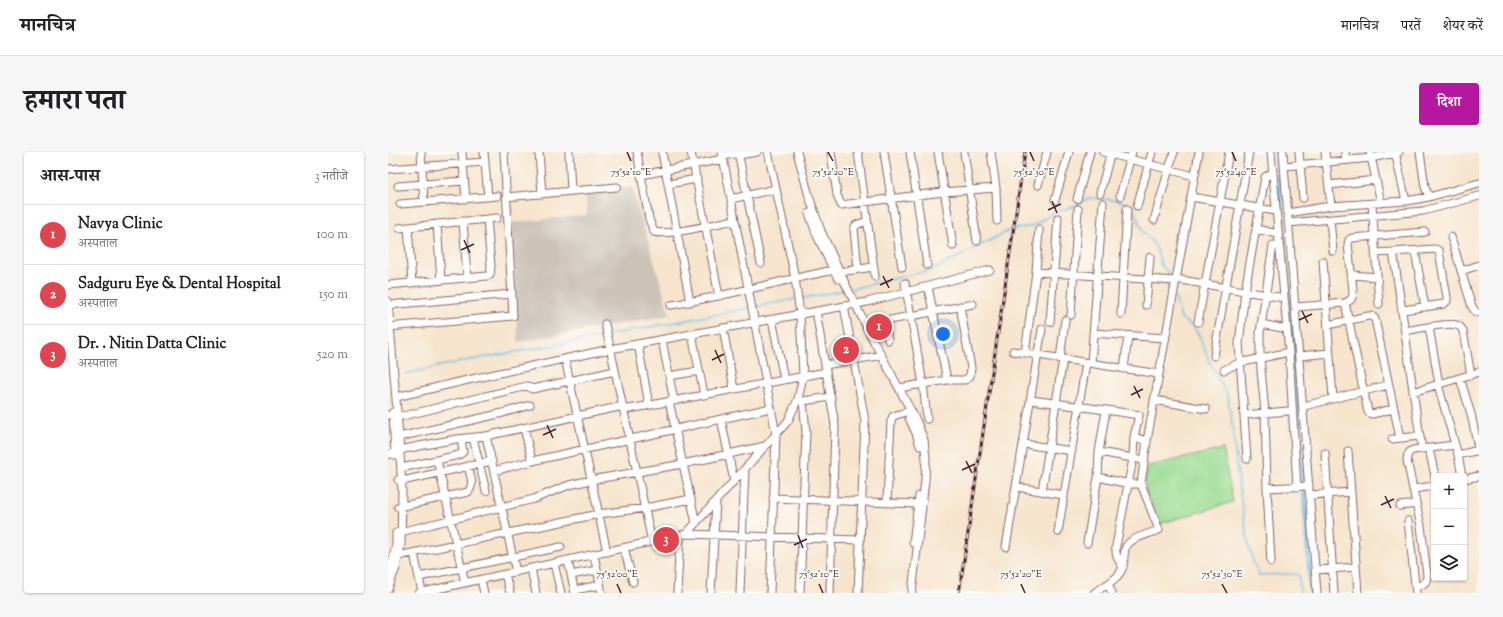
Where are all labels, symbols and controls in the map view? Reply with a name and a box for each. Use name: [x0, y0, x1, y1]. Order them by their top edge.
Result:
text: मानचित्र: [20, 13, 75, 40]
text: मानचित्र: [1341, 17, 1379, 37]
text: परतें: [1401, 17, 1421, 37]
text: शेयर करें: [1443, 17, 1483, 37]
text: हमारा पता: [24, 82, 125, 122]
button: दिशा: [1419, 83, 1479, 125]
text: आस-पास: [40, 165, 100, 189]
text: 75°52'10"E: [611, 165, 651, 180]
text: 75°52'20"E: [812, 165, 854, 180]
text: 75°52'30"E: [1014, 165, 1054, 180]
text: 75°52'40"E: [1216, 165, 1256, 180]
text: 3 नतीजे: [314, 168, 348, 186]
text: Navya Clinic: [78, 214, 162, 235]
text: 1: [51, 226, 55, 244]
text: 100 m: [316, 226, 348, 244]
text: अस्पताल: [78, 235, 118, 253]
text: Sadguru Eye & Dental Hospital: [78, 274, 281, 295]
text: 2: [50, 286, 56, 304]
text: 150 m: [319, 286, 348, 304]
text: अस्पताल: [78, 295, 118, 313]
pin: 1: [866, 312, 892, 342]
your location: [933, 324, 953, 344]
text: Dr. . Nitin Datta Clinic: [78, 334, 226, 355]
pin: 2: [833, 335, 859, 365]
text: 3: [50, 346, 56, 364]
text: 520 m: [317, 346, 348, 364]
text: अस्पताल: [78, 355, 118, 373]
map controls: [1431, 473, 1467, 581]
button: +: [1431, 473, 1467, 509]
button: −: [1431, 509, 1467, 545]
pin: 3: [653, 525, 679, 555]
button: layers: [1431, 545, 1467, 581]
text: 75°52'00"E: [596, 567, 638, 582]
text: 75°52'10"E: [799, 567, 839, 582]
text: 75°52'20"E: [1000, 567, 1042, 582]
text: 75°52'30"E: [1202, 567, 1242, 582]

